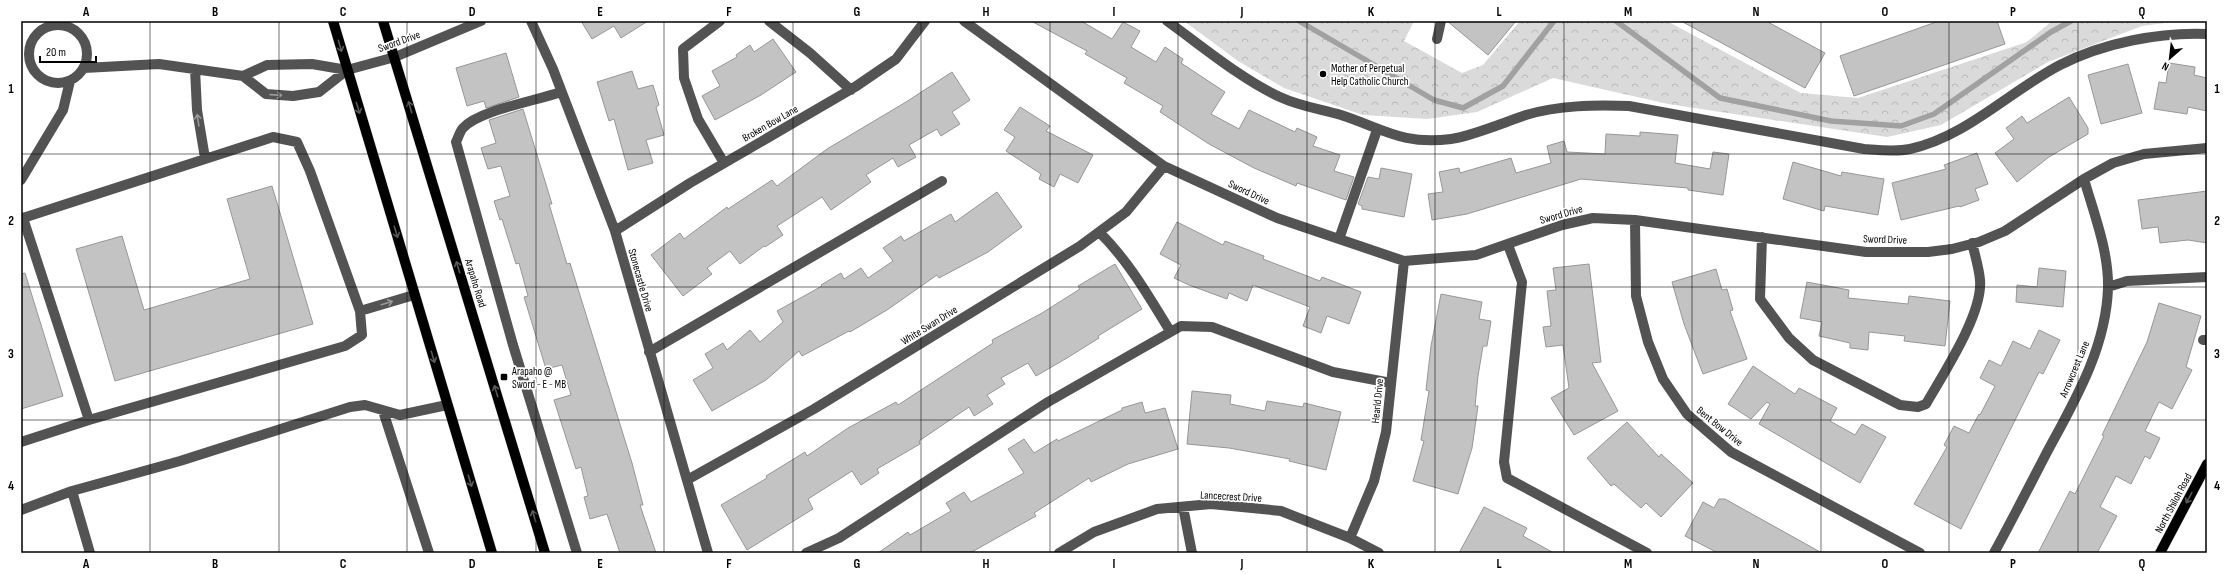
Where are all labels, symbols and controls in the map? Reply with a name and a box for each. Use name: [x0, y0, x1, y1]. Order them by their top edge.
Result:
text: A: [82, 4, 90, 20]
text: B: [212, 4, 218, 20]
text: C: [340, 4, 347, 20]
text: D: [469, 4, 476, 20]
text: E: [597, 4, 603, 20]
text: F: [726, 4, 732, 20]
text: G: [854, 4, 861, 20]
text: H: [983, 4, 990, 20]
text: I: [1113, 4, 1116, 20]
text: J: [1240, 4, 1244, 20]
text: K: [1368, 4, 1375, 20]
text: L: [1496, 4, 1502, 20]
text: M: [1624, 4, 1632, 20]
text: N: [1753, 4, 1760, 20]
text: O: [1882, 4, 1889, 20]
text: P: [2010, 4, 2016, 20]
text: Q: [2139, 4, 2146, 20]
street label: Sword Drive: [376, 28, 422, 55]
scale bar: [40, 38, 96, 64]
north arrow: [2150, 38, 2190, 78]
one-way arrow: [337, 39, 344, 52]
text: 20 m: [46, 45, 66, 60]
text: N: [2160, 59, 2171, 74]
place label: Mother of Perpetual Help Catholic Church: [1331, 62, 1409, 88]
marker: Mother of Perpetual Help Catholic Church: [1318, 69, 1328, 79]
text: 1: [8, 81, 14, 97]
text: 1: [2214, 81, 2220, 97]
one-way arrow: [269, 91, 282, 99]
one-way arrow: [355, 101, 362, 114]
one-way arrow: [406, 101, 413, 114]
street label: Broken Bow Lane: [740, 102, 800, 145]
one-way arrow: [194, 114, 202, 127]
street label: Sword Drive: [1226, 177, 1271, 208]
street label: Sword Drive: [1538, 202, 1584, 227]
text: 2: [8, 213, 14, 229]
text: 2: [2214, 213, 2220, 229]
one-way arrow: [393, 226, 400, 239]
street label: Sword Drive: [1863, 232, 1907, 247]
street label: Stonecastle Drive: [625, 247, 656, 313]
street label: Arapaho Road: [462, 256, 489, 309]
one-way arrow: [454, 261, 461, 274]
one-way arrow: [380, 299, 393, 306]
street label: White Swan Drive: [899, 303, 960, 348]
street label: Arrowcrest Lane: [2056, 339, 2092, 400]
text: 3: [8, 346, 14, 362]
text: 3: [2214, 346, 2220, 362]
one-way arrow: [430, 350, 437, 363]
place label: Arapaho @ Sword - E - MB: [511, 365, 566, 391]
marker: Arapaho @ Sword - E - MB: [499, 372, 509, 382]
street label: Hearld Drive: [1369, 378, 1386, 424]
one-way arrow: [492, 385, 499, 398]
street label: Bent Bow Drive: [1694, 404, 1745, 449]
street label: North Shiloh Road: [2152, 471, 2195, 535]
one-way arrow: [467, 475, 474, 488]
text: 4: [8, 478, 14, 494]
text: 4: [2214, 478, 2220, 494]
street label: Lancecrest Drive: [1200, 488, 1262, 505]
one-way arrow: [2185, 492, 2192, 504]
one-way arrow: [530, 509, 537, 522]
text: A: [82, 556, 90, 572]
text: B: [212, 556, 218, 572]
text: C: [340, 556, 347, 572]
text: D: [469, 556, 476, 572]
text: E: [597, 556, 603, 572]
text: F: [726, 556, 732, 572]
text: G: [854, 556, 861, 572]
text: H: [983, 556, 990, 572]
text: I: [1113, 556, 1116, 572]
text: J: [1240, 556, 1244, 572]
text: K: [1368, 556, 1375, 572]
text: L: [1496, 556, 1502, 572]
text: M: [1624, 556, 1632, 572]
text: N: [1753, 556, 1760, 572]
text: O: [1882, 556, 1889, 572]
text: P: [2010, 556, 2016, 572]
text: Q: [2139, 556, 2146, 572]

